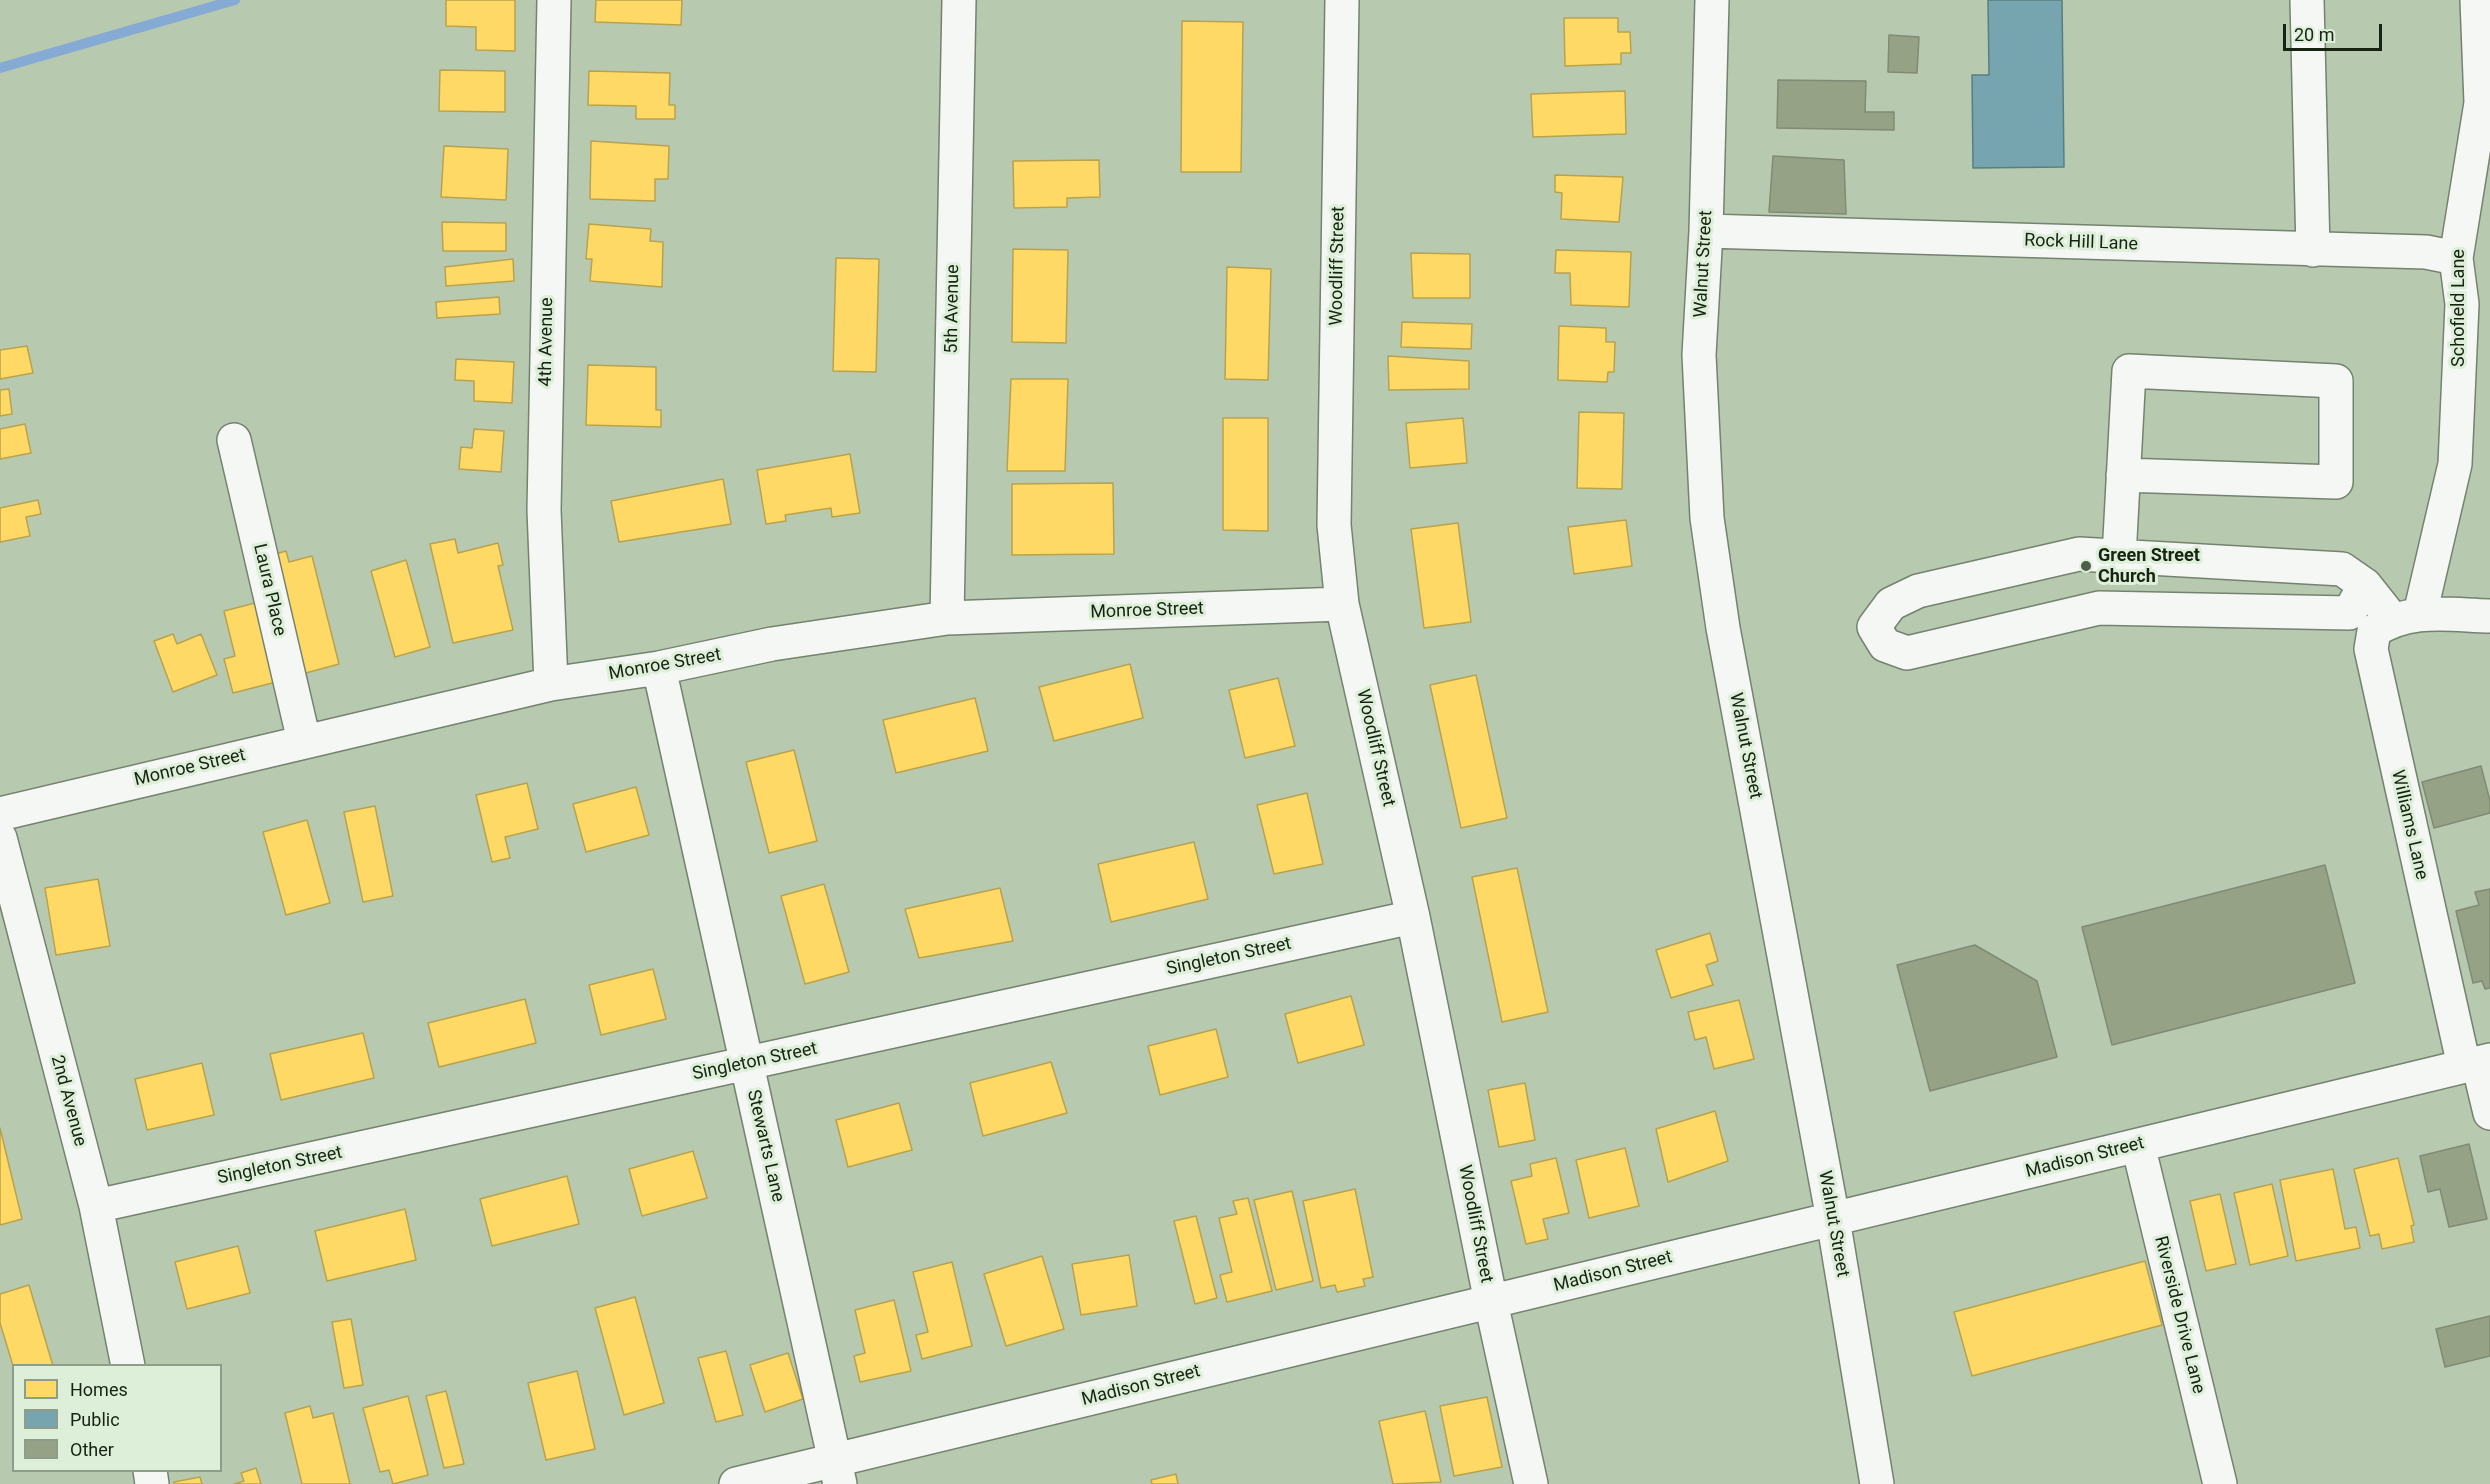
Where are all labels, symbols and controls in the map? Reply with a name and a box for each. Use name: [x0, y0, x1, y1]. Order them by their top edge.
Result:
scale bar: [2286, 12, 2385, 50]
text: 20 m: [2294, 24, 2334, 45]
street label: Woodliff Street: [1326, 206, 1350, 326]
street label: Walnut Street: [1690, 210, 1718, 318]
street label: Rock Hill Lane: [2024, 230, 2138, 256]
street label: Schofield Lane: [2448, 249, 2470, 367]
street label: 5th Avenue: [941, 264, 965, 354]
street label: 4th Avenue: [535, 297, 559, 387]
street label: Laura Place: [248, 542, 290, 638]
place label: Green Street Church: [2098, 545, 2200, 588]
marker: Green Street Church: [2079, 559, 2093, 573]
street label: Monroe Street: [1090, 598, 1204, 624]
street label: Monroe Street: [607, 645, 723, 685]
street label: Woodliff Street: [1351, 687, 1399, 809]
street label: Walnut Street: [1724, 691, 1766, 801]
street label: Monroe Street: [132, 745, 248, 791]
street label: Williams Lane: [2386, 768, 2432, 882]
street label: Singleton Street: [1165, 933, 1293, 981]
street label: Singleton Street: [691, 1038, 819, 1086]
street label: 2nd Avenue: [45, 1053, 91, 1149]
street label: Stewarts Lane: [742, 1088, 788, 1204]
street label: Madison Street: [2023, 1133, 2147, 1183]
street label: Singleton Street: [216, 1142, 344, 1190]
street label: Woodliff Street: [1453, 1163, 1497, 1285]
street label: Walnut Street: [1813, 1169, 1853, 1279]
street label: Riverside Drive Lane: [2149, 1234, 2209, 1396]
street label: Madison Street: [1551, 1247, 1675, 1297]
street label: Madison Street: [1079, 1361, 1203, 1411]
legend: [12, 1364, 222, 1472]
text: Homes: [70, 1379, 128, 1400]
text: Public: [70, 1409, 120, 1430]
text: Other: [70, 1439, 114, 1460]

